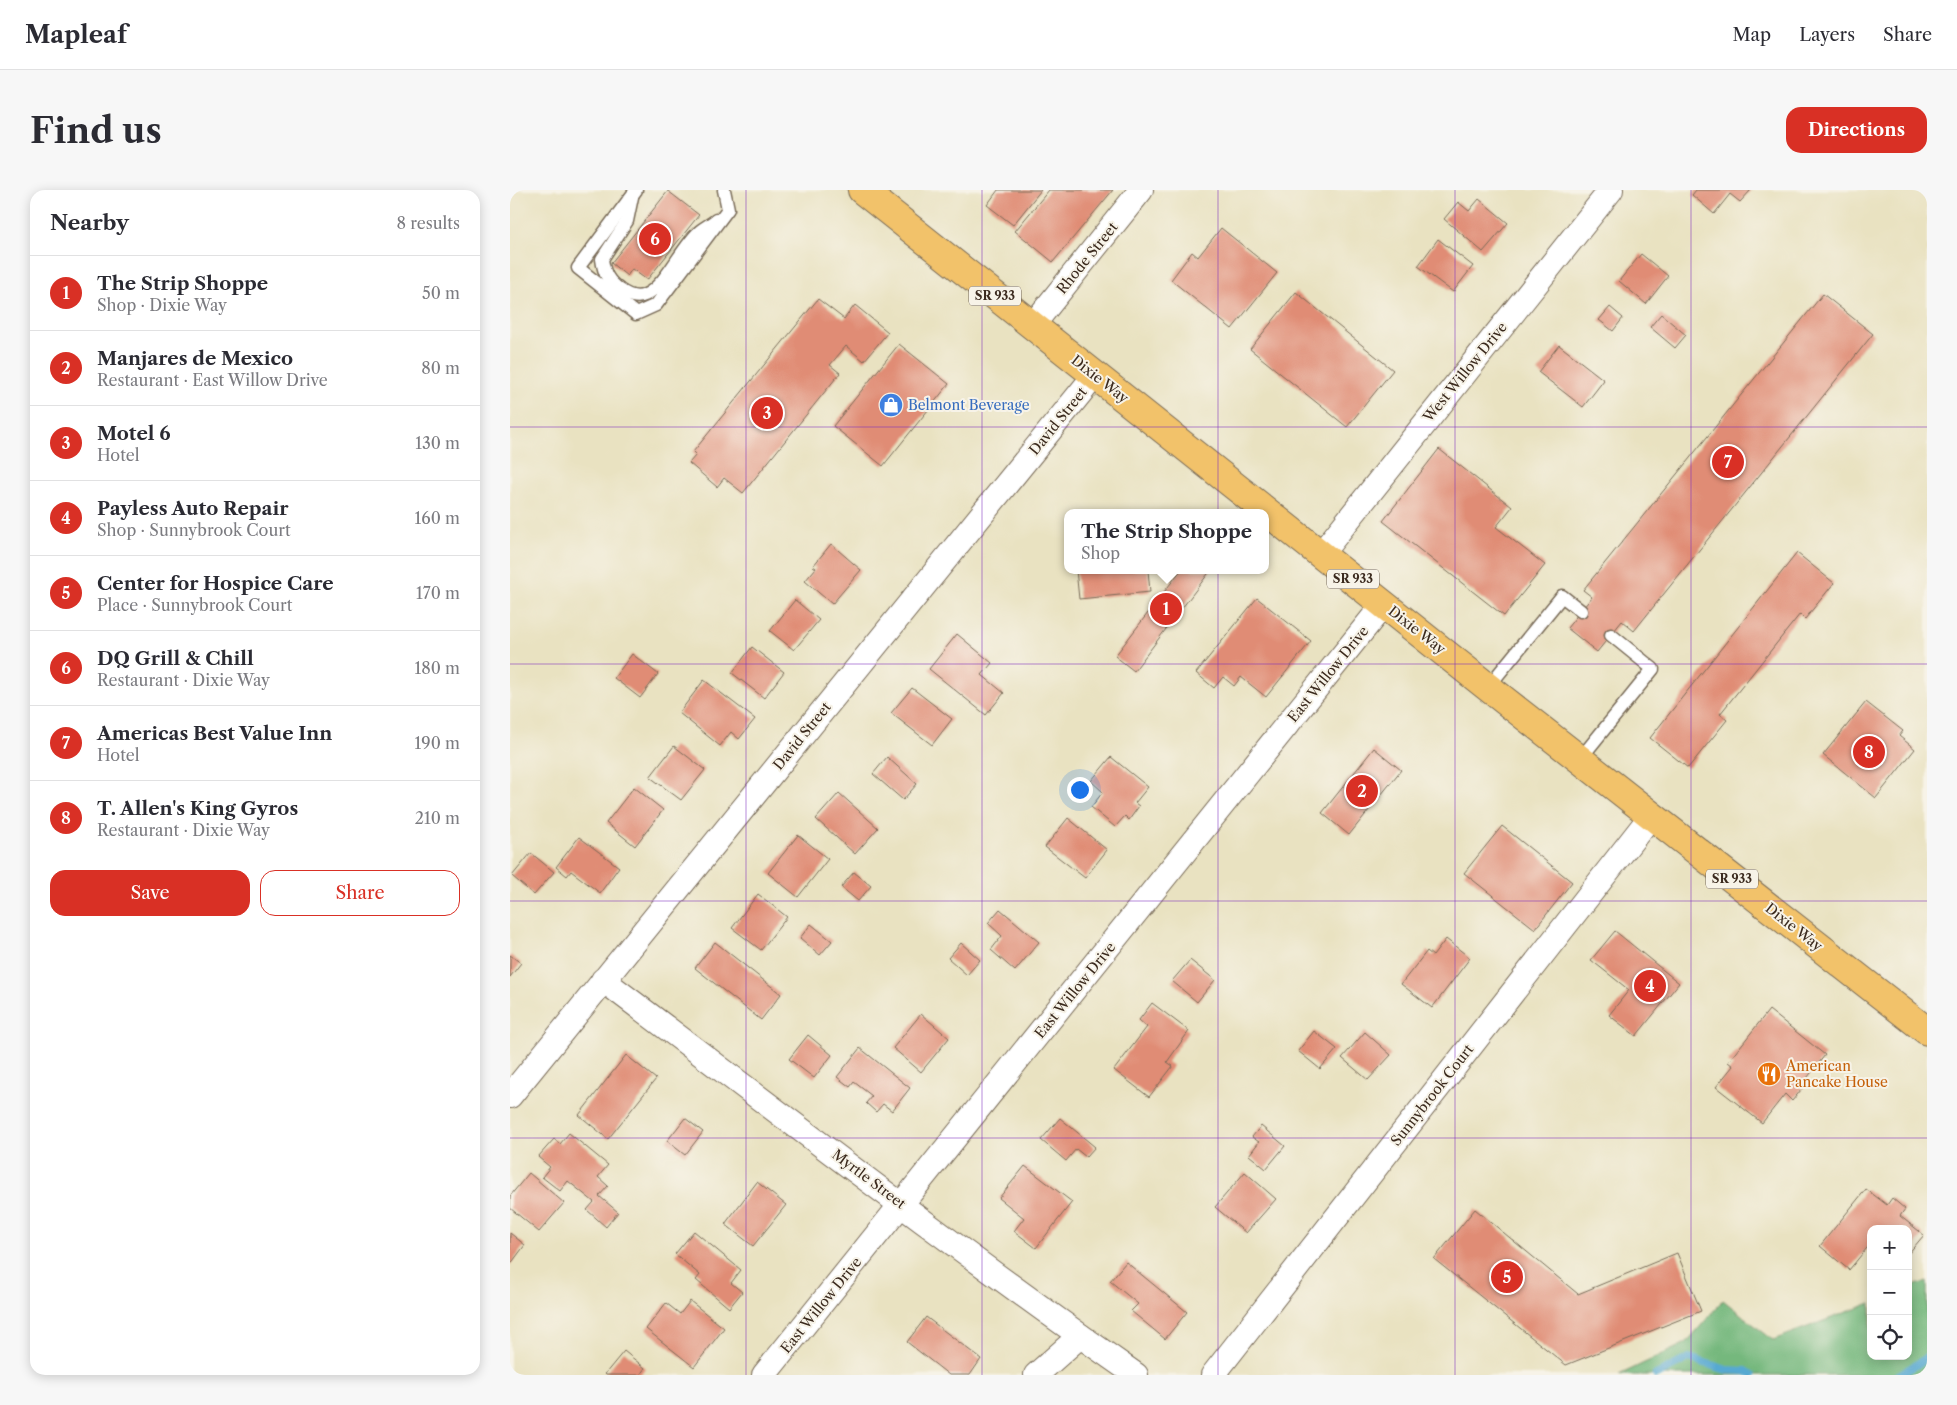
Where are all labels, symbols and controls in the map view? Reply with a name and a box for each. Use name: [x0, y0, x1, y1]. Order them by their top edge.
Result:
text: Mapleaf: [25, 20, 127, 49]
text: Map: [1733, 24, 1771, 46]
text: Layers: [1799, 24, 1855, 46]
text: Share: [1883, 24, 1932, 46]
button: Directions: [1786, 107, 1927, 153]
text: Find us: [30, 109, 162, 152]
text: Nearby: [50, 210, 129, 235]
text: 8 results: [397, 213, 460, 233]
street label: Rhode Street: [1053, 218, 1122, 298]
pin: 6: [639, 220, 671, 258]
text: The Strip Shoppe: [97, 272, 268, 295]
text: 1: [62, 283, 70, 303]
text: 50 m: [422, 283, 460, 303]
road number: SR 933: [969, 286, 1021, 305]
text: Shop · Dixie Way: [97, 295, 227, 315]
street label: West Willow Drive: [1419, 318, 1511, 426]
text: Manjares de Mexico: [97, 347, 293, 370]
street label: Dixie Way: [1068, 351, 1132, 407]
text: 2: [61, 358, 71, 378]
text: 80 m: [421, 358, 460, 378]
text: Restaurant · East Willow Drive: [97, 370, 328, 390]
street label: David Street: [1025, 383, 1091, 459]
shop icon: Belmont Beverage: [878, 392, 904, 418]
pin: 3: [751, 394, 783, 432]
place label: Belmont Beverage: [908, 396, 1030, 414]
text: Motel 6: [97, 422, 171, 445]
text: 3: [61, 433, 71, 453]
text: 130 m: [415, 433, 460, 453]
pin: 7: [1712, 443, 1744, 481]
text: Hotel: [97, 445, 140, 465]
text: Payless Auto Repair: [97, 497, 289, 520]
text: 4: [61, 508, 71, 528]
text: 160 m: [415, 508, 460, 528]
popup: [1064, 509, 1269, 574]
text: Shop · Sunnybrook Court: [97, 520, 291, 540]
text: The Strip Shoppe: [1081, 520, 1252, 543]
text: Shop: [1081, 543, 1120, 563]
road number: SR 933: [1327, 569, 1379, 588]
text: Center for Hospice Care: [97, 572, 334, 595]
text: 5: [62, 583, 70, 603]
text: 170 m: [416, 583, 460, 603]
pin: 1: [1150, 590, 1182, 628]
text: Place · Sunnybrook Court: [97, 595, 293, 615]
street label: Dixie Way: [1385, 602, 1449, 658]
street label: East Willow Drive: [1284, 622, 1372, 726]
text: DQ Grill & Chill: [97, 647, 254, 670]
text: 6: [61, 658, 71, 678]
text: 180 m: [414, 658, 460, 678]
text: Restaurant · Dixie Way: [97, 670, 270, 690]
street label: David Street: [769, 698, 835, 774]
text: Americas Best Value Inn: [97, 722, 332, 745]
text: 7: [62, 733, 70, 753]
text: 190 m: [415, 733, 460, 753]
pin: 8: [1853, 733, 1885, 771]
text: Hotel: [97, 745, 140, 765]
pin: 2: [1346, 772, 1378, 810]
your location: [1067, 777, 1093, 803]
text: T. Allen's King Gyros: [97, 797, 298, 820]
text: 8: [61, 808, 71, 828]
text: 210 m: [415, 808, 460, 828]
text: Restaurant · Dixie Way: [97, 820, 270, 840]
button: Save: [50, 870, 250, 916]
button: Share: [260, 870, 460, 916]
road number: SR 933: [1706, 870, 1758, 889]
street label: Dixie Way: [1762, 899, 1826, 955]
street label: East Willow Drive: [1031, 938, 1119, 1042]
pin: 4: [1634, 967, 1666, 1005]
street label: Sunnybrook Court: [1387, 1041, 1477, 1149]
place label: American Pancake House: [1785, 1057, 1888, 1091]
restaurant icon: American Pancake House: [1756, 1061, 1782, 1087]
street label: Myrtle Street: [829, 1145, 910, 1213]
map controls: [1867, 1225, 1912, 1360]
button: +: [1867, 1225, 1912, 1270]
street label: East Willow Drive: [777, 1253, 865, 1357]
pin: 5: [1491, 1258, 1523, 1296]
button: −: [1867, 1270, 1912, 1315]
button: locate: [1867, 1315, 1912, 1360]

